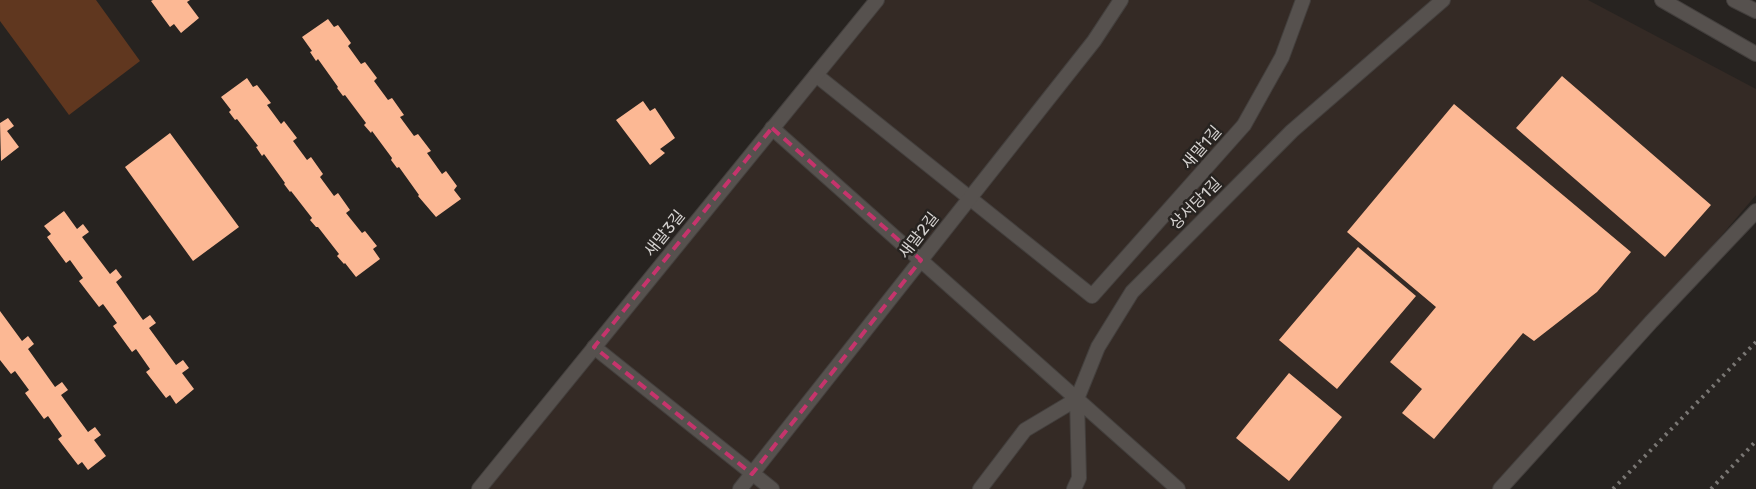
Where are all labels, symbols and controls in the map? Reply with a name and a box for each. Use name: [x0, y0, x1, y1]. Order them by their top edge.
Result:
street label: 새말1길: [1177, 122, 1225, 173]
street label: 상서당1길: [1165, 173, 1225, 233]
street label: 새말3길: [640, 206, 689, 260]
street label: 새말2길: [894, 208, 942, 262]

